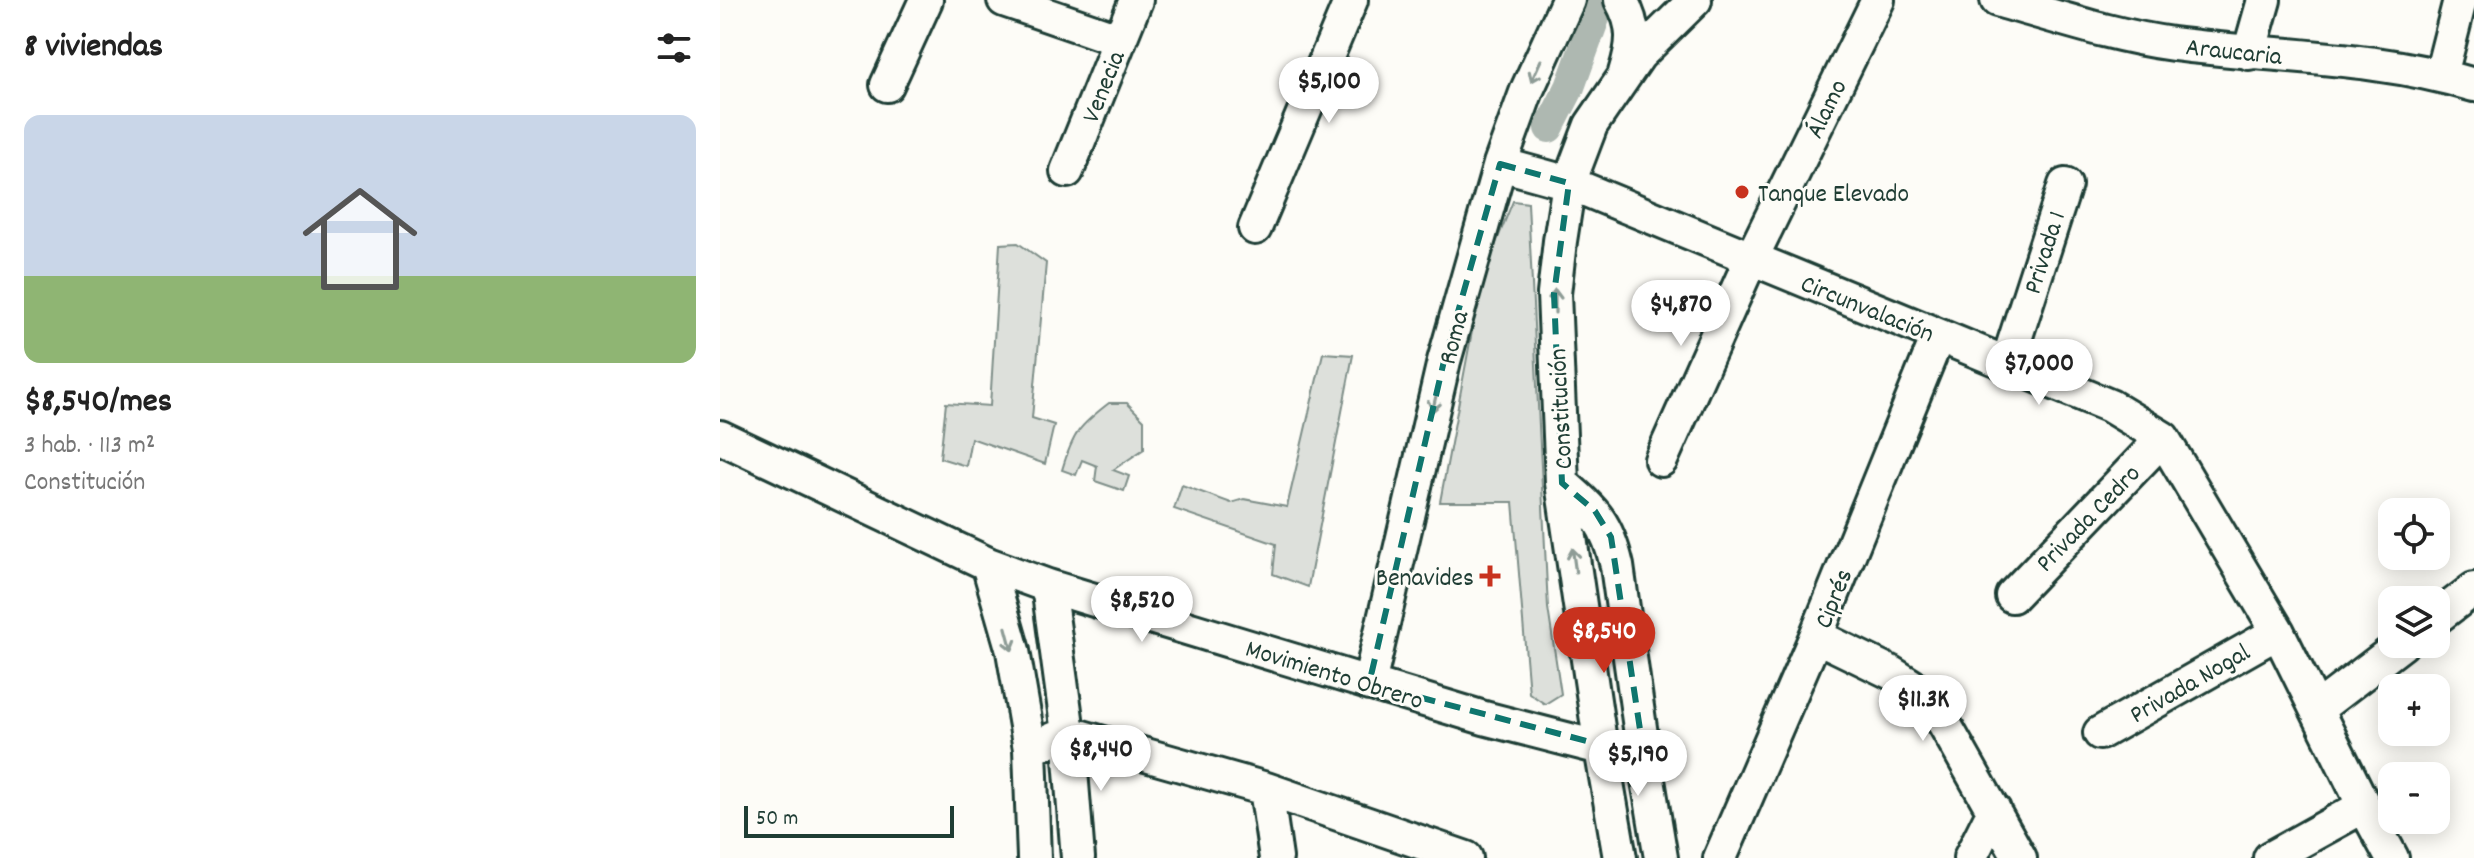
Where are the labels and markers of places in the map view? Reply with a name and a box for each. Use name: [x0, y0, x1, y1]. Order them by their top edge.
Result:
pin: $5,100: [1264, 57, 1394, 125]
place label: Tanque Elevado: [1758, 177, 1909, 214]
marker: Tanque Elevado: [1733, 183, 1751, 201]
pin: $4,870: [1616, 280, 1746, 348]
pin: $7,000: [1974, 339, 2104, 407]
place label: Benavides: [1376, 561, 1474, 598]
marker: Benavides: [1481, 567, 1499, 585]
pin: $8,520: [1077, 576, 1207, 644]
pin: $8,540: [1539, 607, 1669, 675]
pin: $11.3K: [1858, 675, 1988, 743]
pin: $8,440: [1036, 725, 1166, 793]
pin: $5,190: [1573, 730, 1703, 798]

